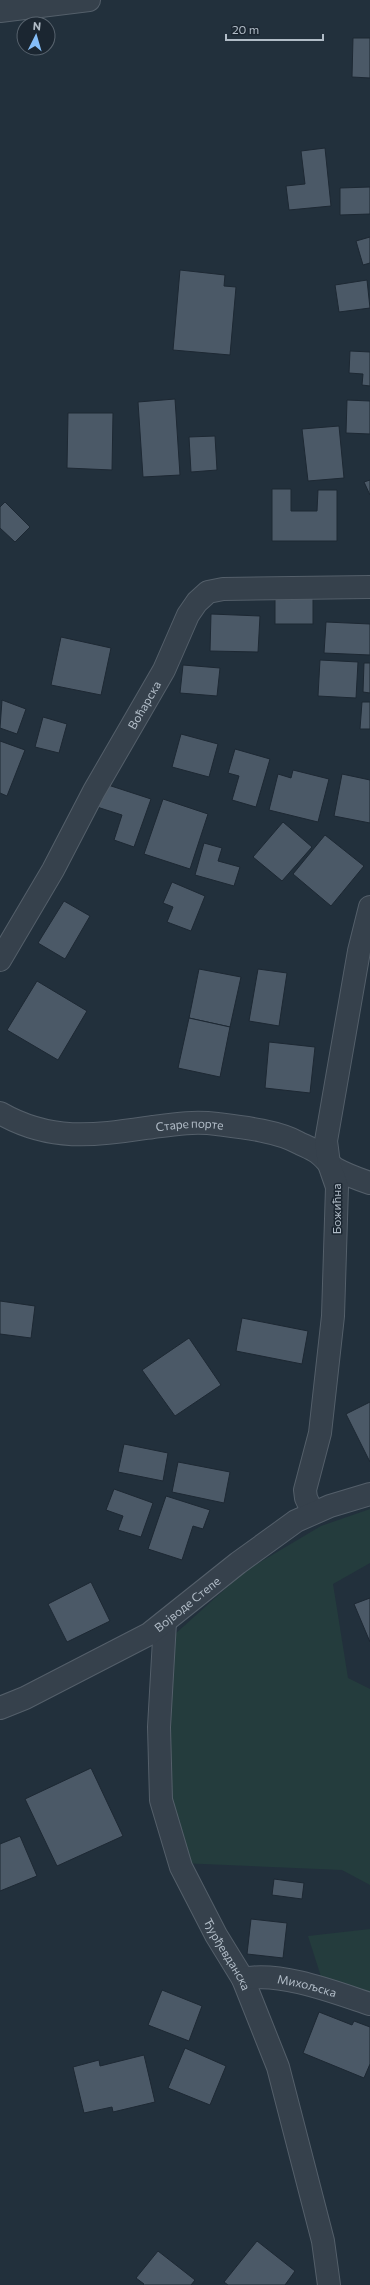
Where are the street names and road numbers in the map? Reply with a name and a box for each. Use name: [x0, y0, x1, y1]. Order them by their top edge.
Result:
street label: Воћарска: [124, 678, 163, 732]
street label: Старе порте: [155, 1116, 224, 1134]
street label: Божићна: [329, 1184, 343, 1234]
street label: Војводе Степе: [151, 1573, 223, 1634]
street label: Ђурђевданска: [201, 1916, 254, 1992]
street label: Михољска: [277, 1971, 338, 1999]

